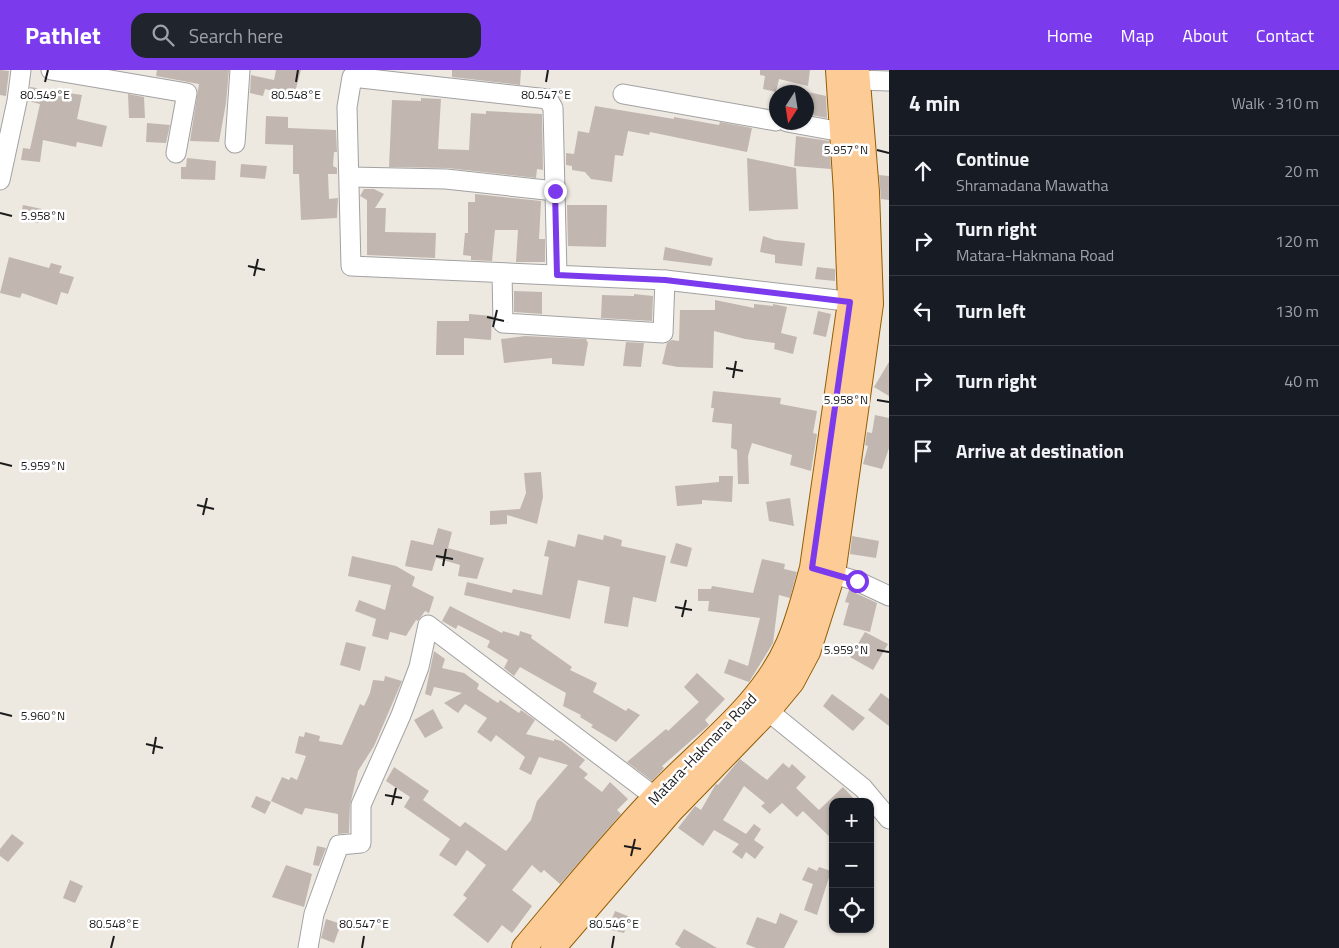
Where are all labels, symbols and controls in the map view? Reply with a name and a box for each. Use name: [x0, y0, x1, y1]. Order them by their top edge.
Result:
search box: [131, 13, 481, 58]
text: Pathlet: [25, 17, 101, 53]
icon: search: [149, 21, 177, 49]
text: Search here: [189, 21, 283, 50]
text: Home: [1047, 22, 1093, 49]
text: Map: [1121, 22, 1154, 49]
text: About: [1182, 22, 1228, 49]
text: Contact: [1256, 22, 1314, 49]
text: 80.549°E: [20, 85, 70, 104]
text: 80.548°E: [271, 85, 321, 104]
text: 80.547°E: [521, 85, 571, 104]
north arrow: [769, 85, 814, 130]
text: 4 min: [909, 87, 960, 119]
text: Walk · 310 m: [1231, 91, 1319, 115]
text: 5.957°N: [824, 140, 868, 159]
text: Continue: [956, 144, 1029, 173]
icon: ahead: [909, 157, 937, 185]
text: 20 m: [1284, 159, 1319, 183]
text: Shramadana Mawatha: [956, 173, 1109, 197]
route end: [544, 180, 567, 203]
text: 5.958°N: [21, 206, 65, 225]
text: Turn right: [956, 214, 1037, 243]
icon: right: [909, 227, 937, 255]
text: 120 m: [1275, 229, 1319, 253]
text: Matara-Hakmana Road: [956, 243, 1114, 267]
text: Turn left: [956, 296, 1026, 325]
icon: left: [909, 297, 937, 325]
text: 130 m: [1275, 299, 1319, 323]
text: Turn right: [956, 366, 1037, 395]
icon: right: [909, 367, 937, 395]
text: 40 m: [1284, 369, 1319, 393]
text: 5.958°N: [824, 390, 868, 409]
text: Arrive at destination: [956, 436, 1124, 465]
icon: arrive: [909, 437, 937, 465]
text: 5.959°N: [21, 456, 65, 475]
route start: [846, 570, 869, 593]
text: 5.959°N: [824, 640, 868, 659]
street label: Matara-Hakmana Road: [642, 688, 762, 810]
text: 5.960°N: [21, 706, 65, 725]
map controls: [829, 798, 874, 933]
button: +: [829, 798, 874, 843]
button: −: [829, 843, 874, 888]
button: locate: [829, 888, 874, 933]
text: 80.548°E: [89, 914, 139, 933]
text: 80.547°E: [339, 914, 389, 933]
text: 80.546°E: [589, 914, 639, 933]

